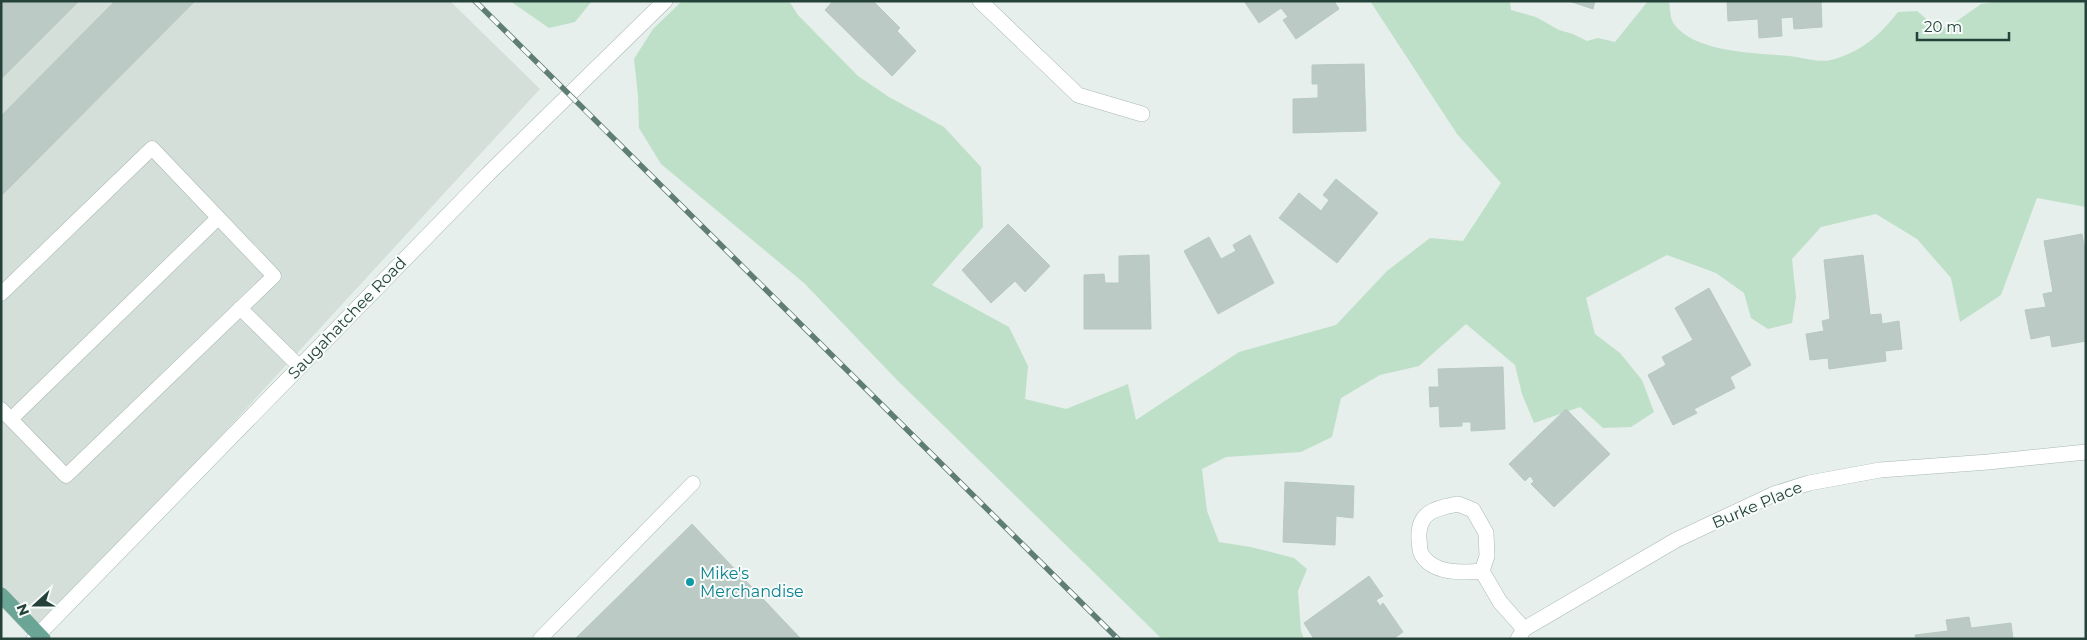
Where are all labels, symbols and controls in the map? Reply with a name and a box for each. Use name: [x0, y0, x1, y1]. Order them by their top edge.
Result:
scale bar: [1917, 10, 2010, 42]
text: 20 m: [1924, 17, 1962, 36]
street label: Saugahatchee Road: [284, 253, 410, 383]
street label: Burke Place: [1709, 478, 1805, 532]
place label: Mike's Merchandise: [700, 564, 804, 601]
marker: Mike's Merchandise: [684, 576, 696, 588]
north arrow: [10, 580, 60, 630]
text: N: [12, 601, 33, 618]

